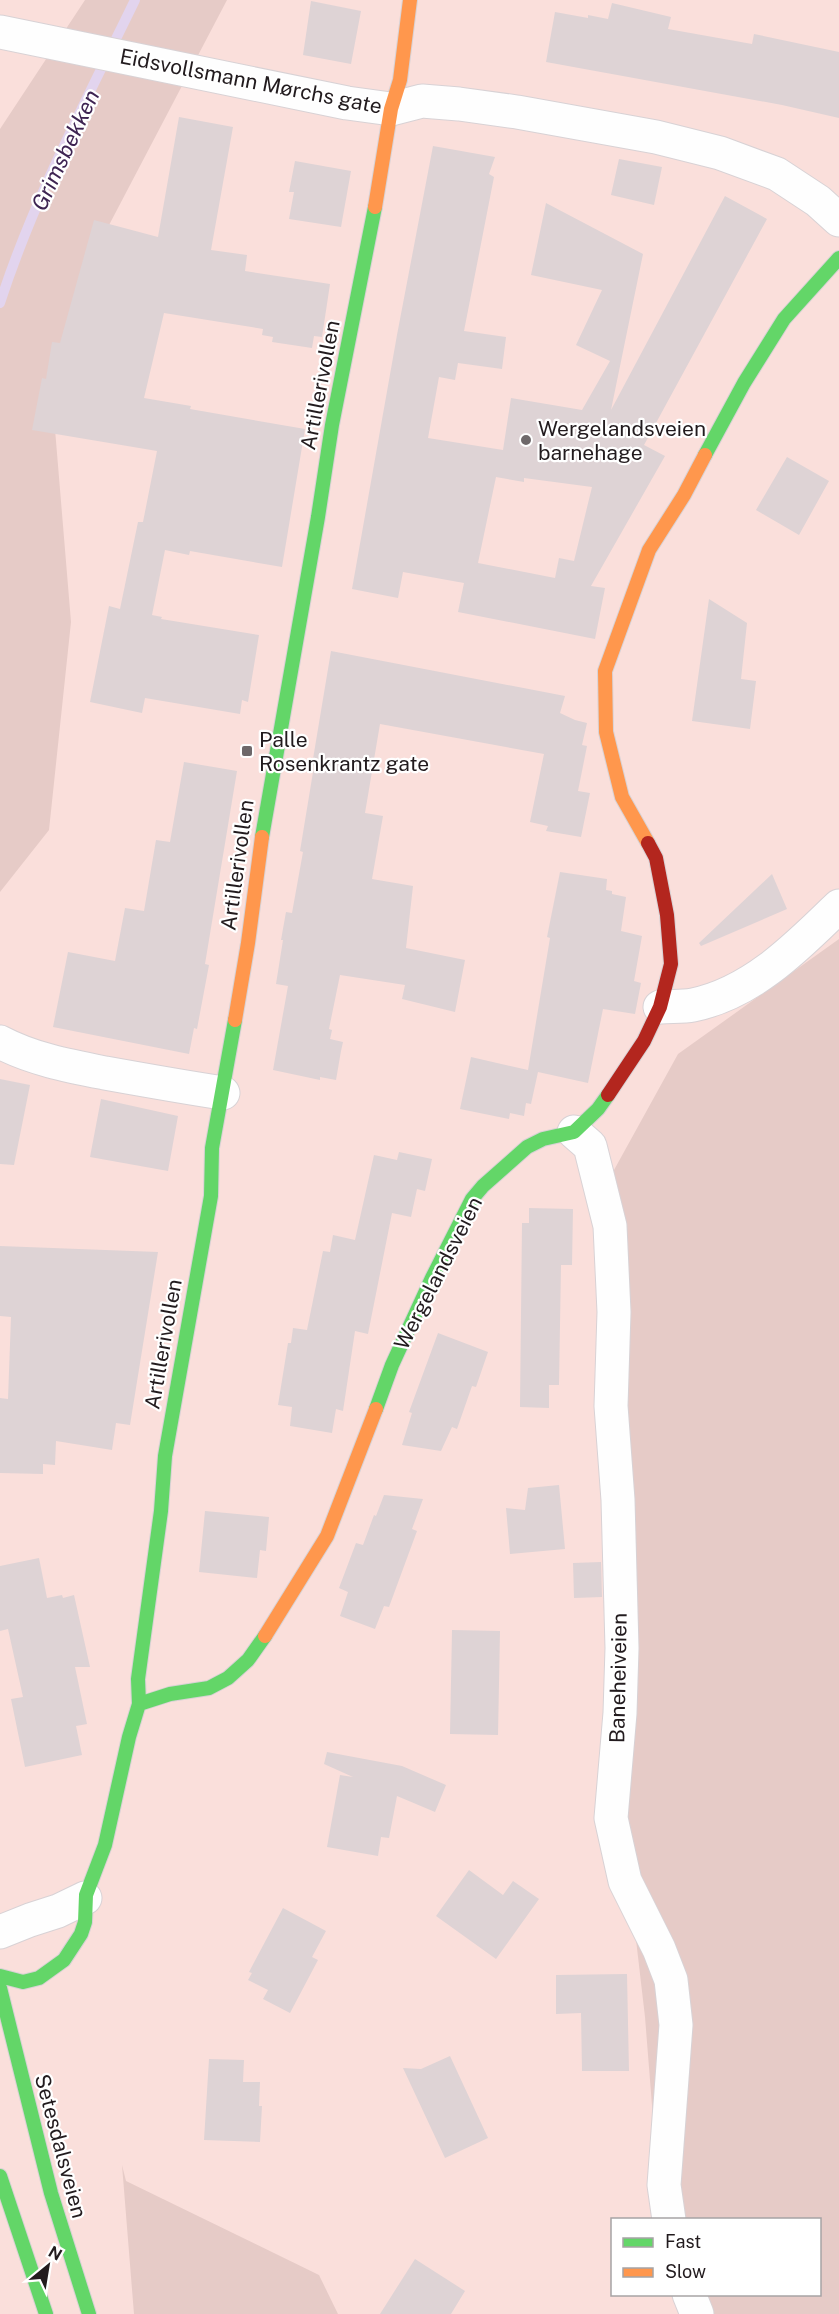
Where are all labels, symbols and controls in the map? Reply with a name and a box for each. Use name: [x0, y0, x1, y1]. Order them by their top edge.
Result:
street label: Eidsvollsmann Mørchs gate: [118, 43, 384, 119]
water label: Grimsbekken: [26, 85, 104, 215]
street label: Artillerivollen: [295, 318, 345, 452]
place label: Wergelandsveien barnehage: [538, 416, 706, 465]
marker: Wergelandsveien barnehage: [519, 433, 533, 447]
place label: Palle Rosenkrantz gate: [259, 727, 429, 776]
marker: Palle Rosenkrantz gate: [240, 744, 254, 758]
street label: Artillerivollen: [215, 798, 259, 932]
street label: Wergelandsveien: [389, 1192, 487, 1354]
street label: Artillerivollen: [139, 1277, 187, 1411]
street label: Baneheiveien: [604, 1613, 632, 1743]
street label: Setesdalsveien: [30, 2071, 92, 2221]
legend: [611, 2218, 821, 2296]
text: Fast: [665, 2231, 701, 2252]
north arrow: [18, 2236, 78, 2296]
text: N: [45, 2242, 65, 2265]
text: Slow: [665, 2261, 706, 2282]

